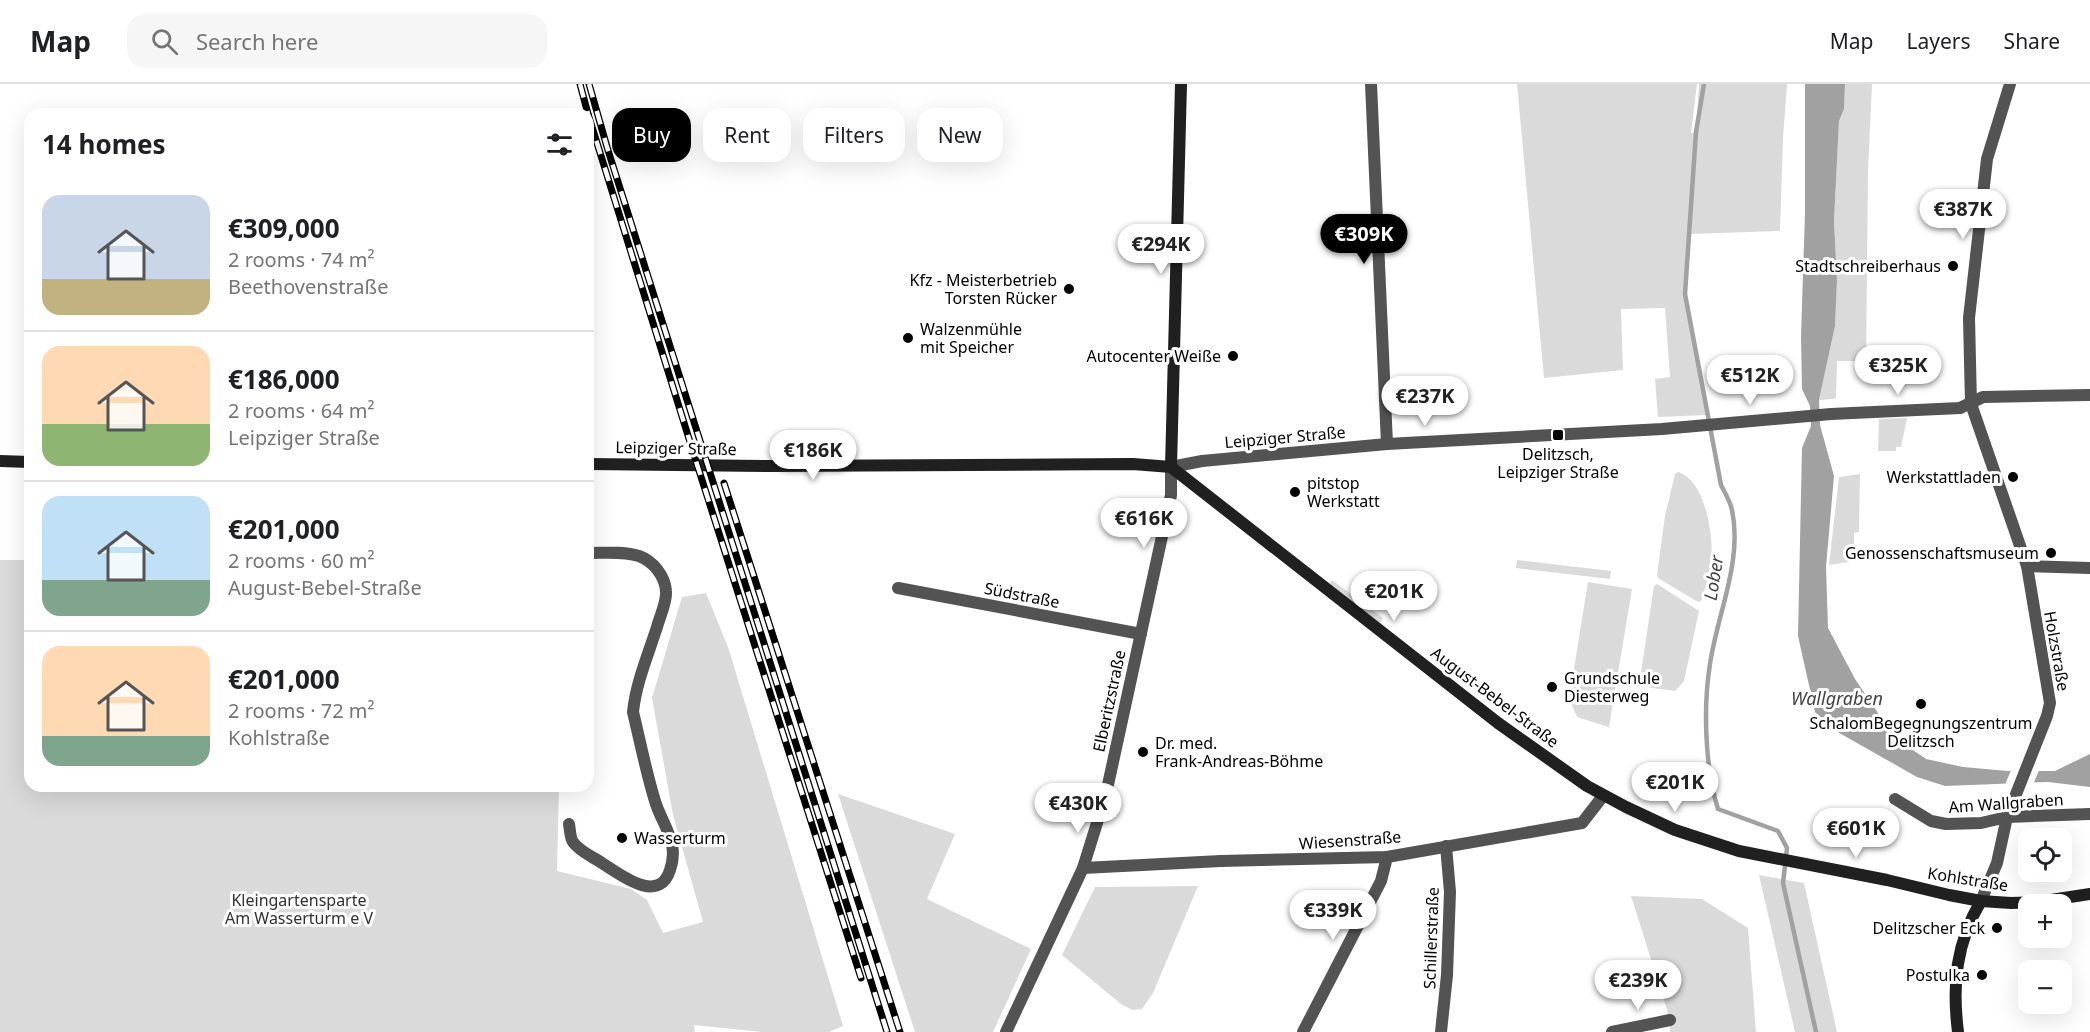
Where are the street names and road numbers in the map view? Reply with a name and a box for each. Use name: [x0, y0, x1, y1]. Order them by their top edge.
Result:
street label: Leipziger Straße: [1224, 421, 1346, 453]
street label: Leipziger Straße: [615, 436, 737, 460]
street label: Südstraße: [982, 577, 1062, 613]
street label: Holzstraße: [2039, 609, 2075, 693]
street label: August-Bebel-Straße: [1427, 642, 1563, 752]
street label: Elberitzstraße: [1087, 648, 1131, 754]
street label: Am Wallgraben: [1948, 788, 2064, 818]
street label: Wiesenstraße: [1298, 825, 1402, 855]
street label: Kohlstraße: [1926, 862, 2010, 896]
street label: Schillerstraße: [1418, 887, 1444, 989]

